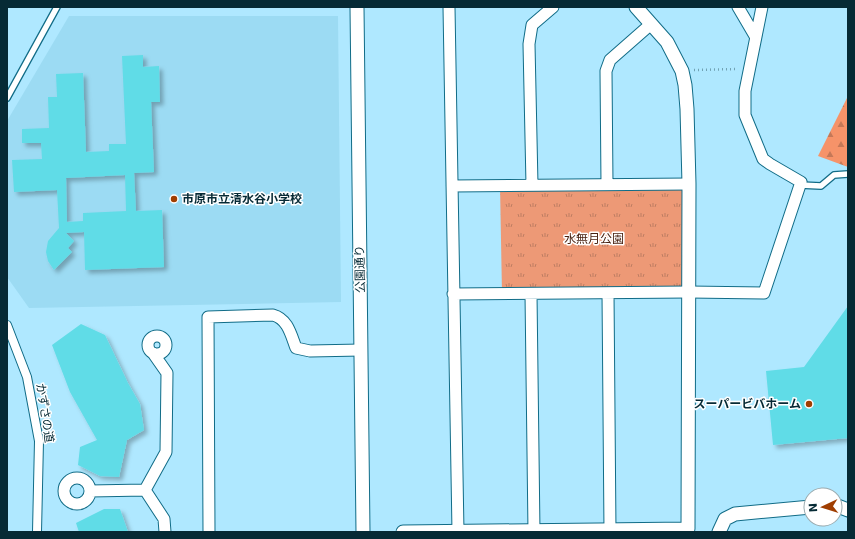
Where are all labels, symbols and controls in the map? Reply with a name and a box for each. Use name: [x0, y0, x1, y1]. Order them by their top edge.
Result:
place label: 市原市立清水谷小学校: [182, 192, 302, 206]
marker: 市原市立清水谷小学校: [169, 194, 179, 204]
park label: 水無月公園: [564, 232, 624, 246]
street label: 公園通り: [353, 245, 367, 293]
street label: かずさの道: [33, 382, 57, 444]
place label: スーパービバホーム: [693, 397, 801, 411]
marker: スーパービバホーム: [804, 399, 814, 409]
north arrow: [803, 487, 843, 527]
text: N: [807, 503, 820, 513]

